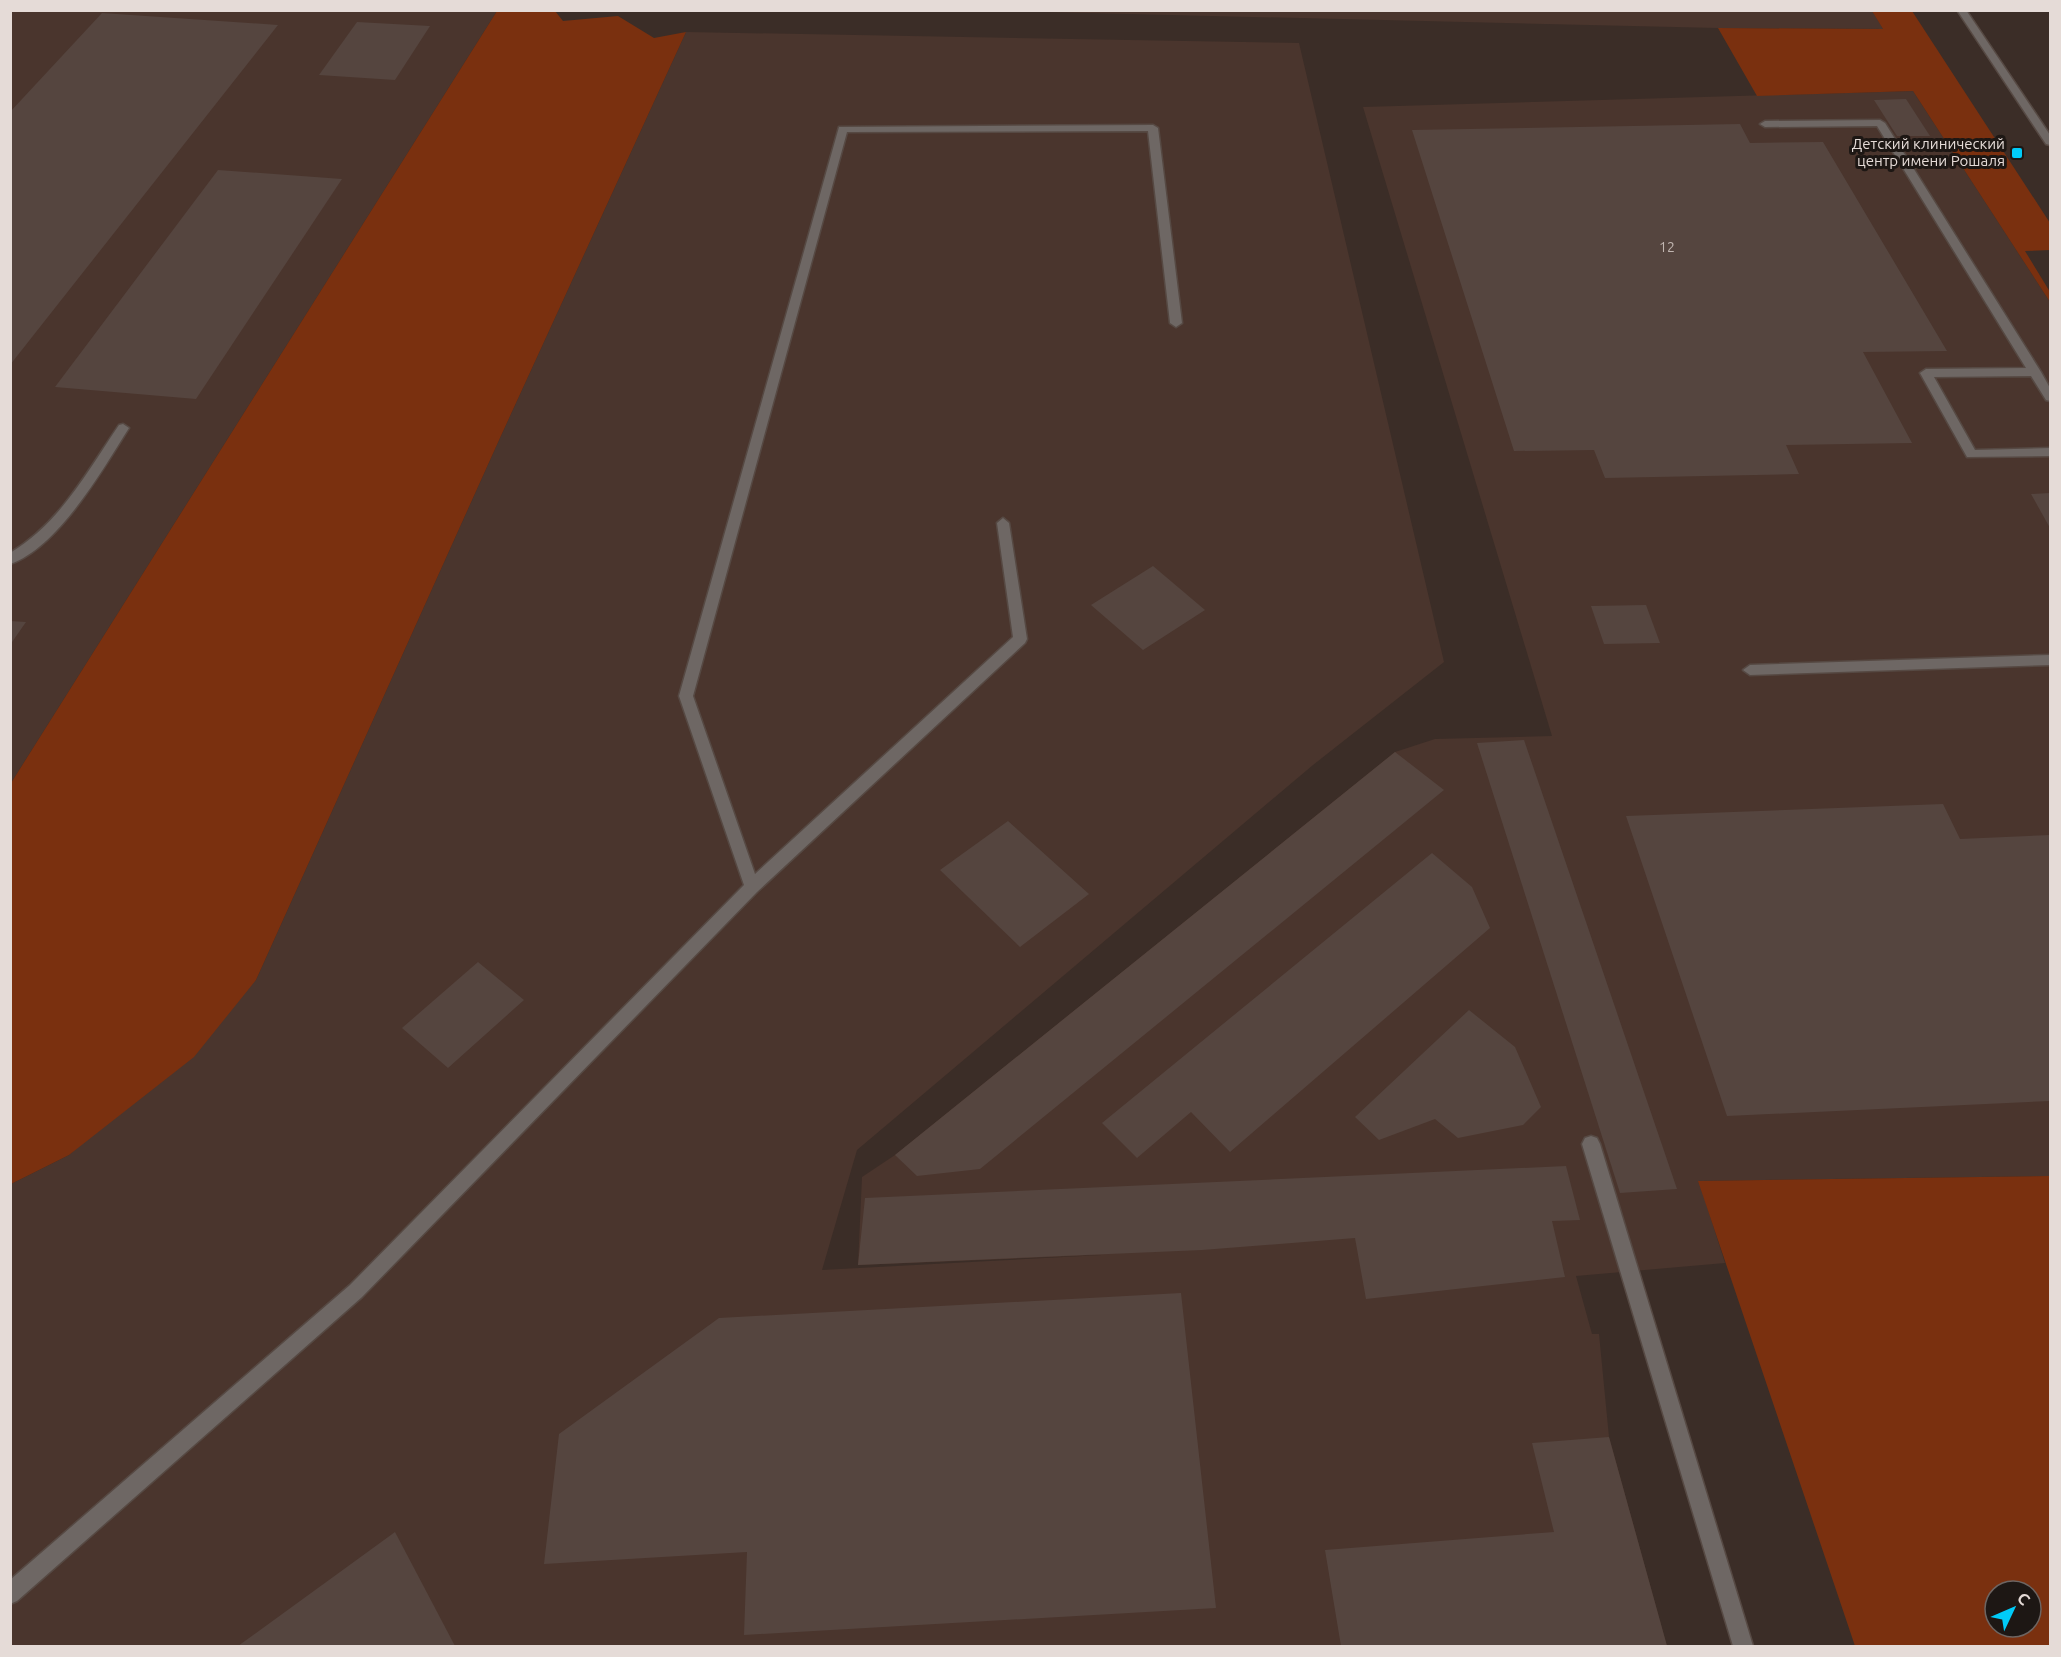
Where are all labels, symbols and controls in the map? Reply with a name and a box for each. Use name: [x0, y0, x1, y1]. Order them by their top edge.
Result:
place label: Детский клинический центр имени Рошаля: [1852, 135, 2005, 169]
marker: Детский клинический центр имени Рошаля: [2010, 146, 2024, 160]
house number: 12: [1659, 239, 1675, 255]
north arrow: [1983, 1579, 2043, 1639]
text: С: [2014, 1589, 2034, 1609]

